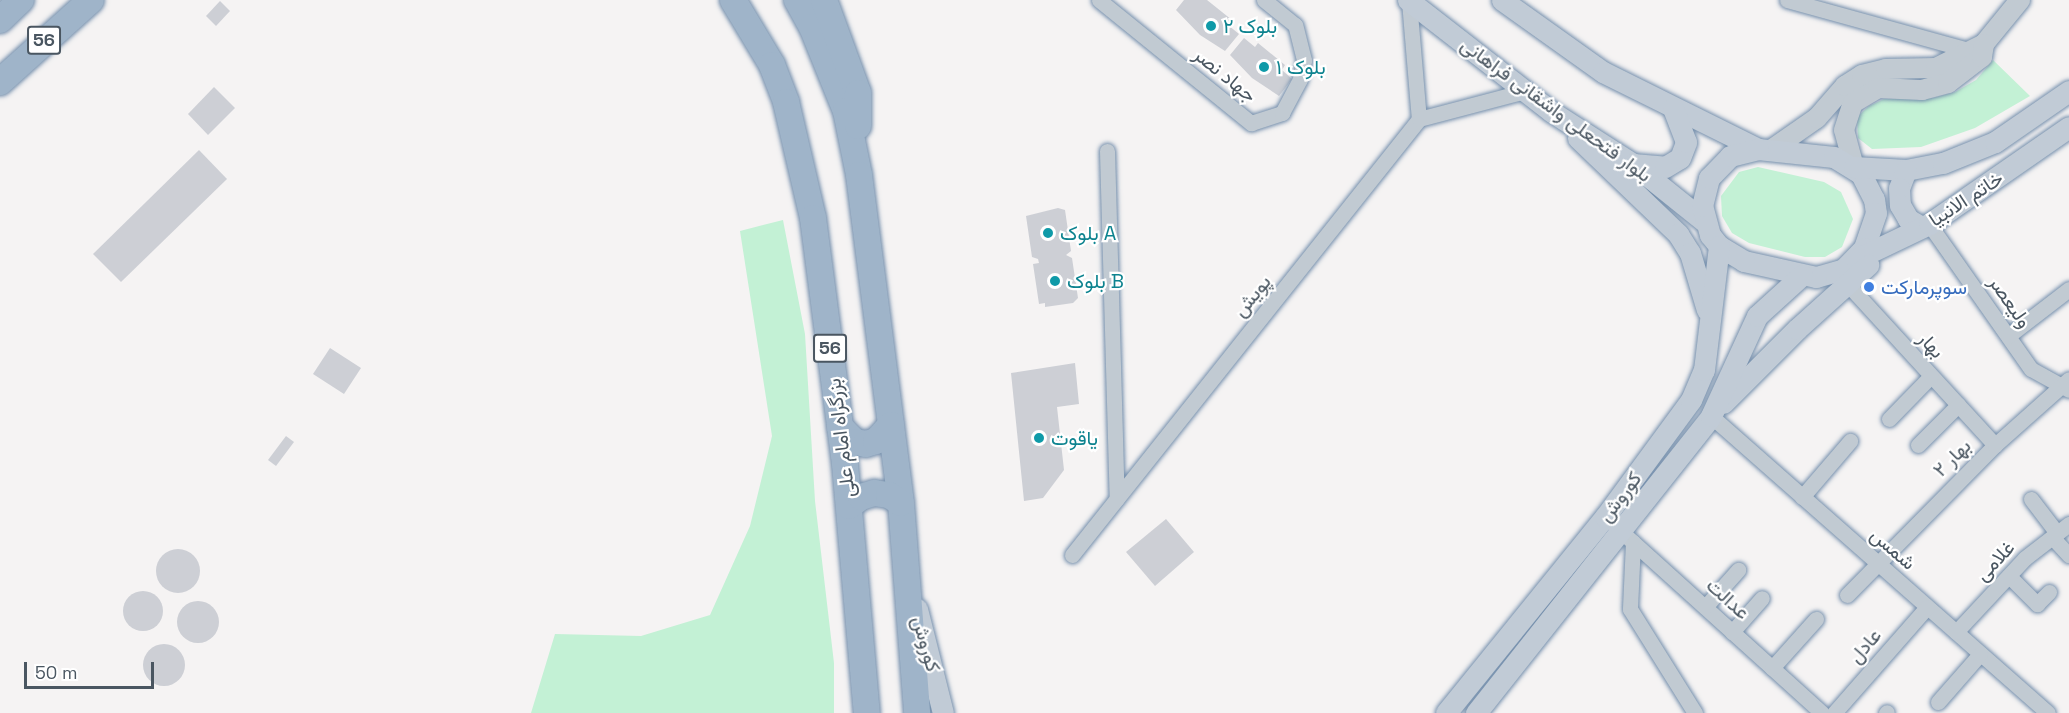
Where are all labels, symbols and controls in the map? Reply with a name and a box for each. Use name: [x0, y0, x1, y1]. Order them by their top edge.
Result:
place label: بلوک ۲: [1223, 14, 1277, 38]
marker: بلوک ۲: [1204, 19, 1218, 33]
road number: 56: [26, 25, 62, 55]
street label: بلوار فتحعلی واشقانی فراهانی: [1456, 33, 1656, 187]
street label: جهاد نصر: [1189, 42, 1261, 108]
place label: بلوک ۱: [1276, 55, 1326, 79]
marker: بلوک ۱: [1257, 60, 1271, 74]
street label: خاتم الانبیا: [1924, 166, 2008, 232]
place label: بلوک A: [1060, 221, 1116, 245]
marker: بلوک A: [1041, 226, 1055, 240]
place label: بلوک B: [1067, 269, 1124, 293]
street label: پویش: [1228, 270, 1276, 322]
street label: ولیعصر: [1983, 271, 2037, 333]
marker: بلوک B: [1048, 274, 1062, 288]
place label: سوپرمارکت: [1881, 275, 1967, 299]
marker: سوپرمارکت: [1862, 280, 1876, 294]
street label: بهار: [1913, 327, 1949, 363]
road number: 56: [812, 333, 848, 363]
street label: بزرگراه امام علی: [822, 377, 860, 499]
place label: یاقوت: [1051, 426, 1098, 450]
marker: یاقوت: [1032, 431, 1046, 445]
street label: بهار ۲: [1928, 434, 1976, 482]
street label: کوروش: [1593, 467, 1647, 527]
street label: شمس: [1866, 523, 1920, 575]
street label: غلامی: [1970, 536, 2020, 586]
street label: عدالت: [1701, 573, 1755, 625]
street label: کوروش: [907, 613, 945, 675]
street label: عادل: [1843, 624, 1887, 668]
scale bar: [27, 650, 158, 688]
text: 50 m: [35, 661, 77, 684]

